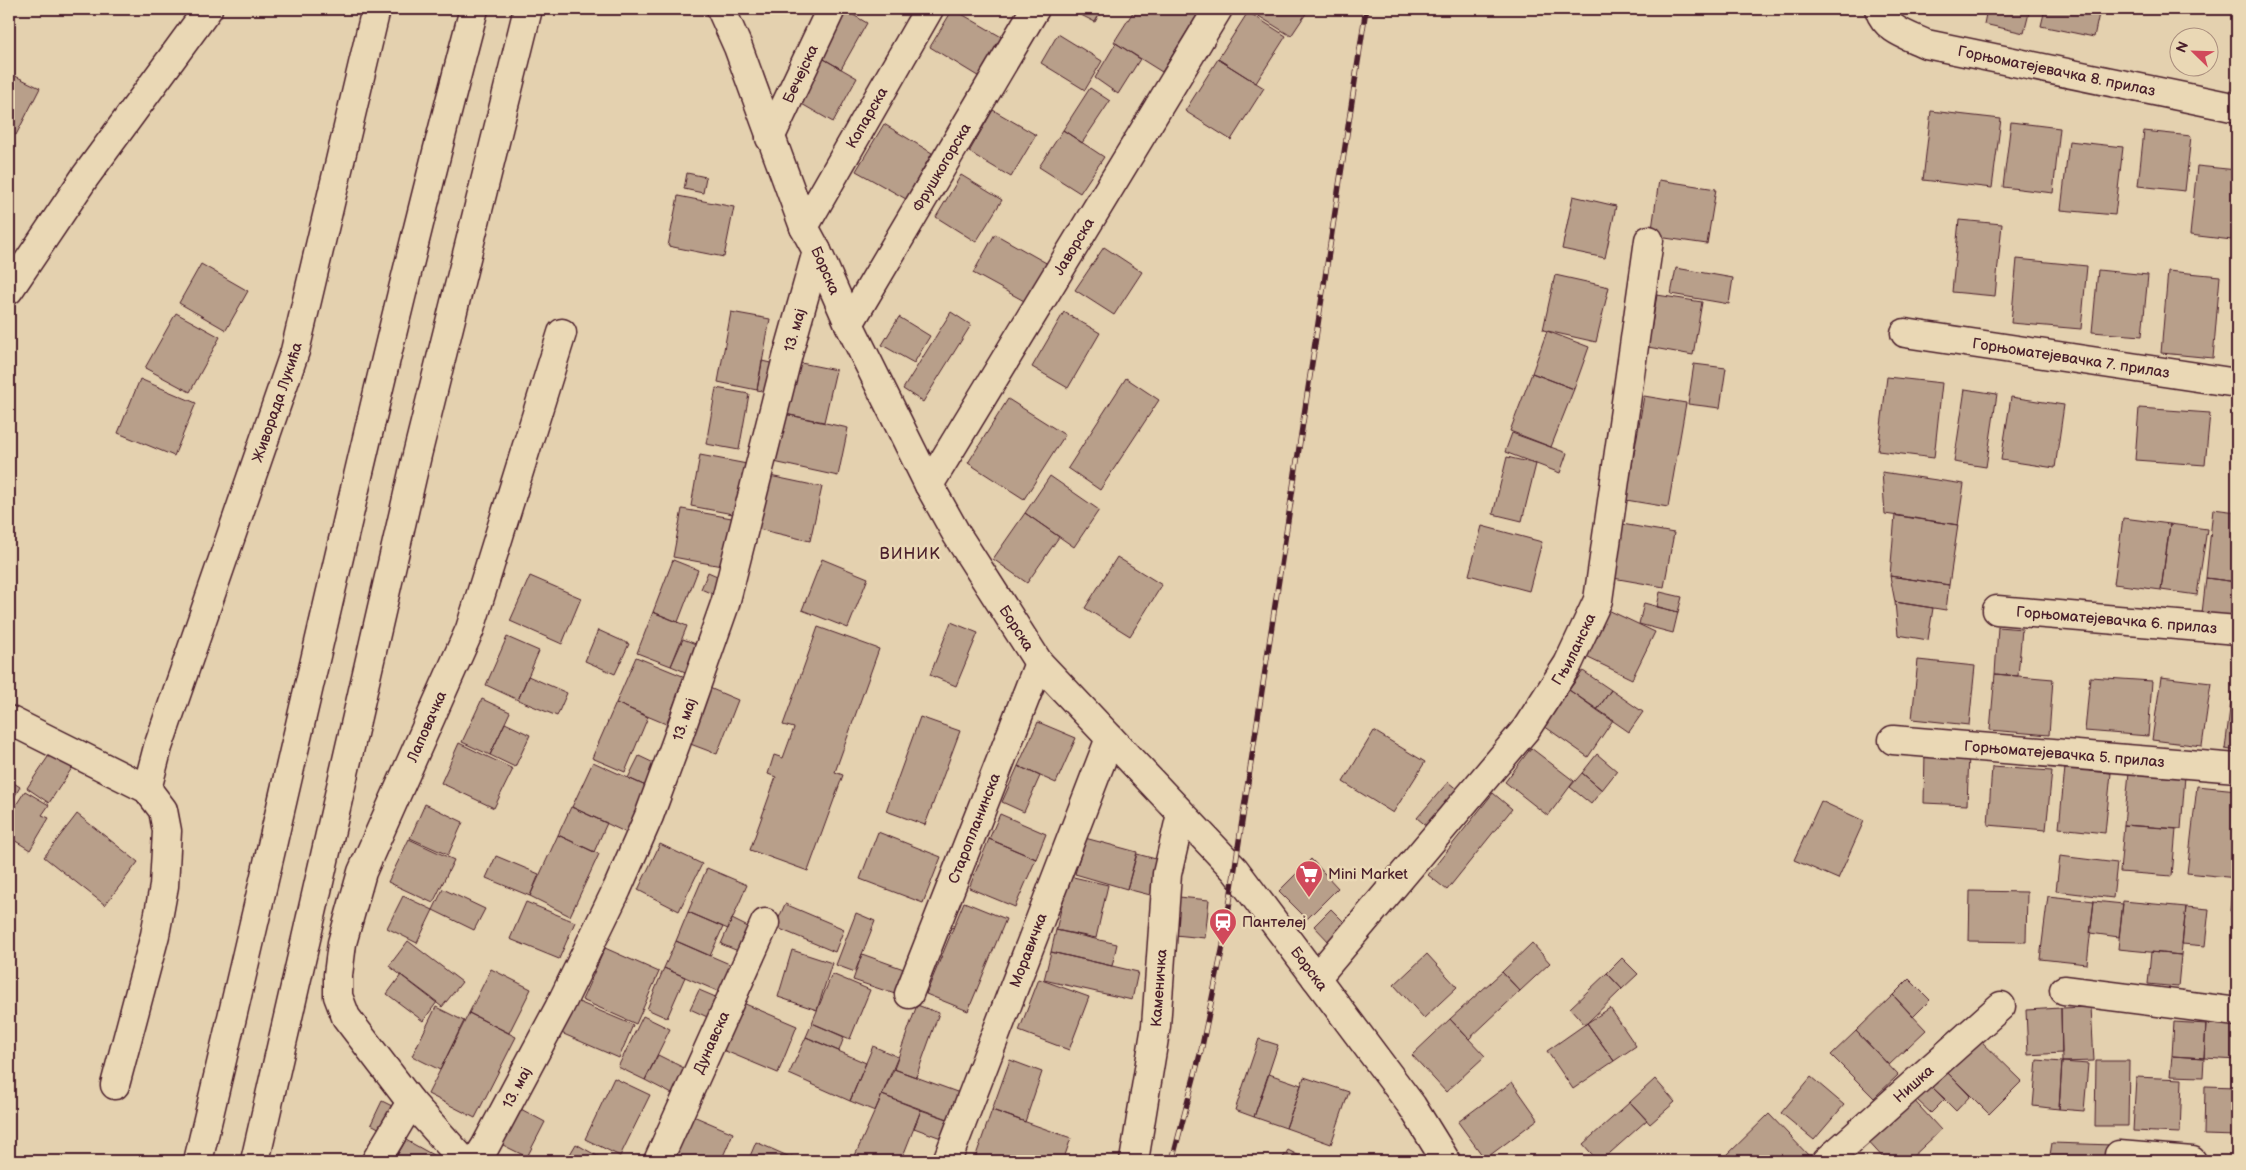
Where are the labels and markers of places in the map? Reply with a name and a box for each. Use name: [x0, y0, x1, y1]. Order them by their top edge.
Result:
supermarket icon: Mini Market: [1294, 859, 1324, 898]
place label: Mini Market: [1328, 865, 1408, 884]
station icon: Пантелеј: [1208, 907, 1238, 946]
place label: Пантелеј: [1242, 913, 1306, 932]

